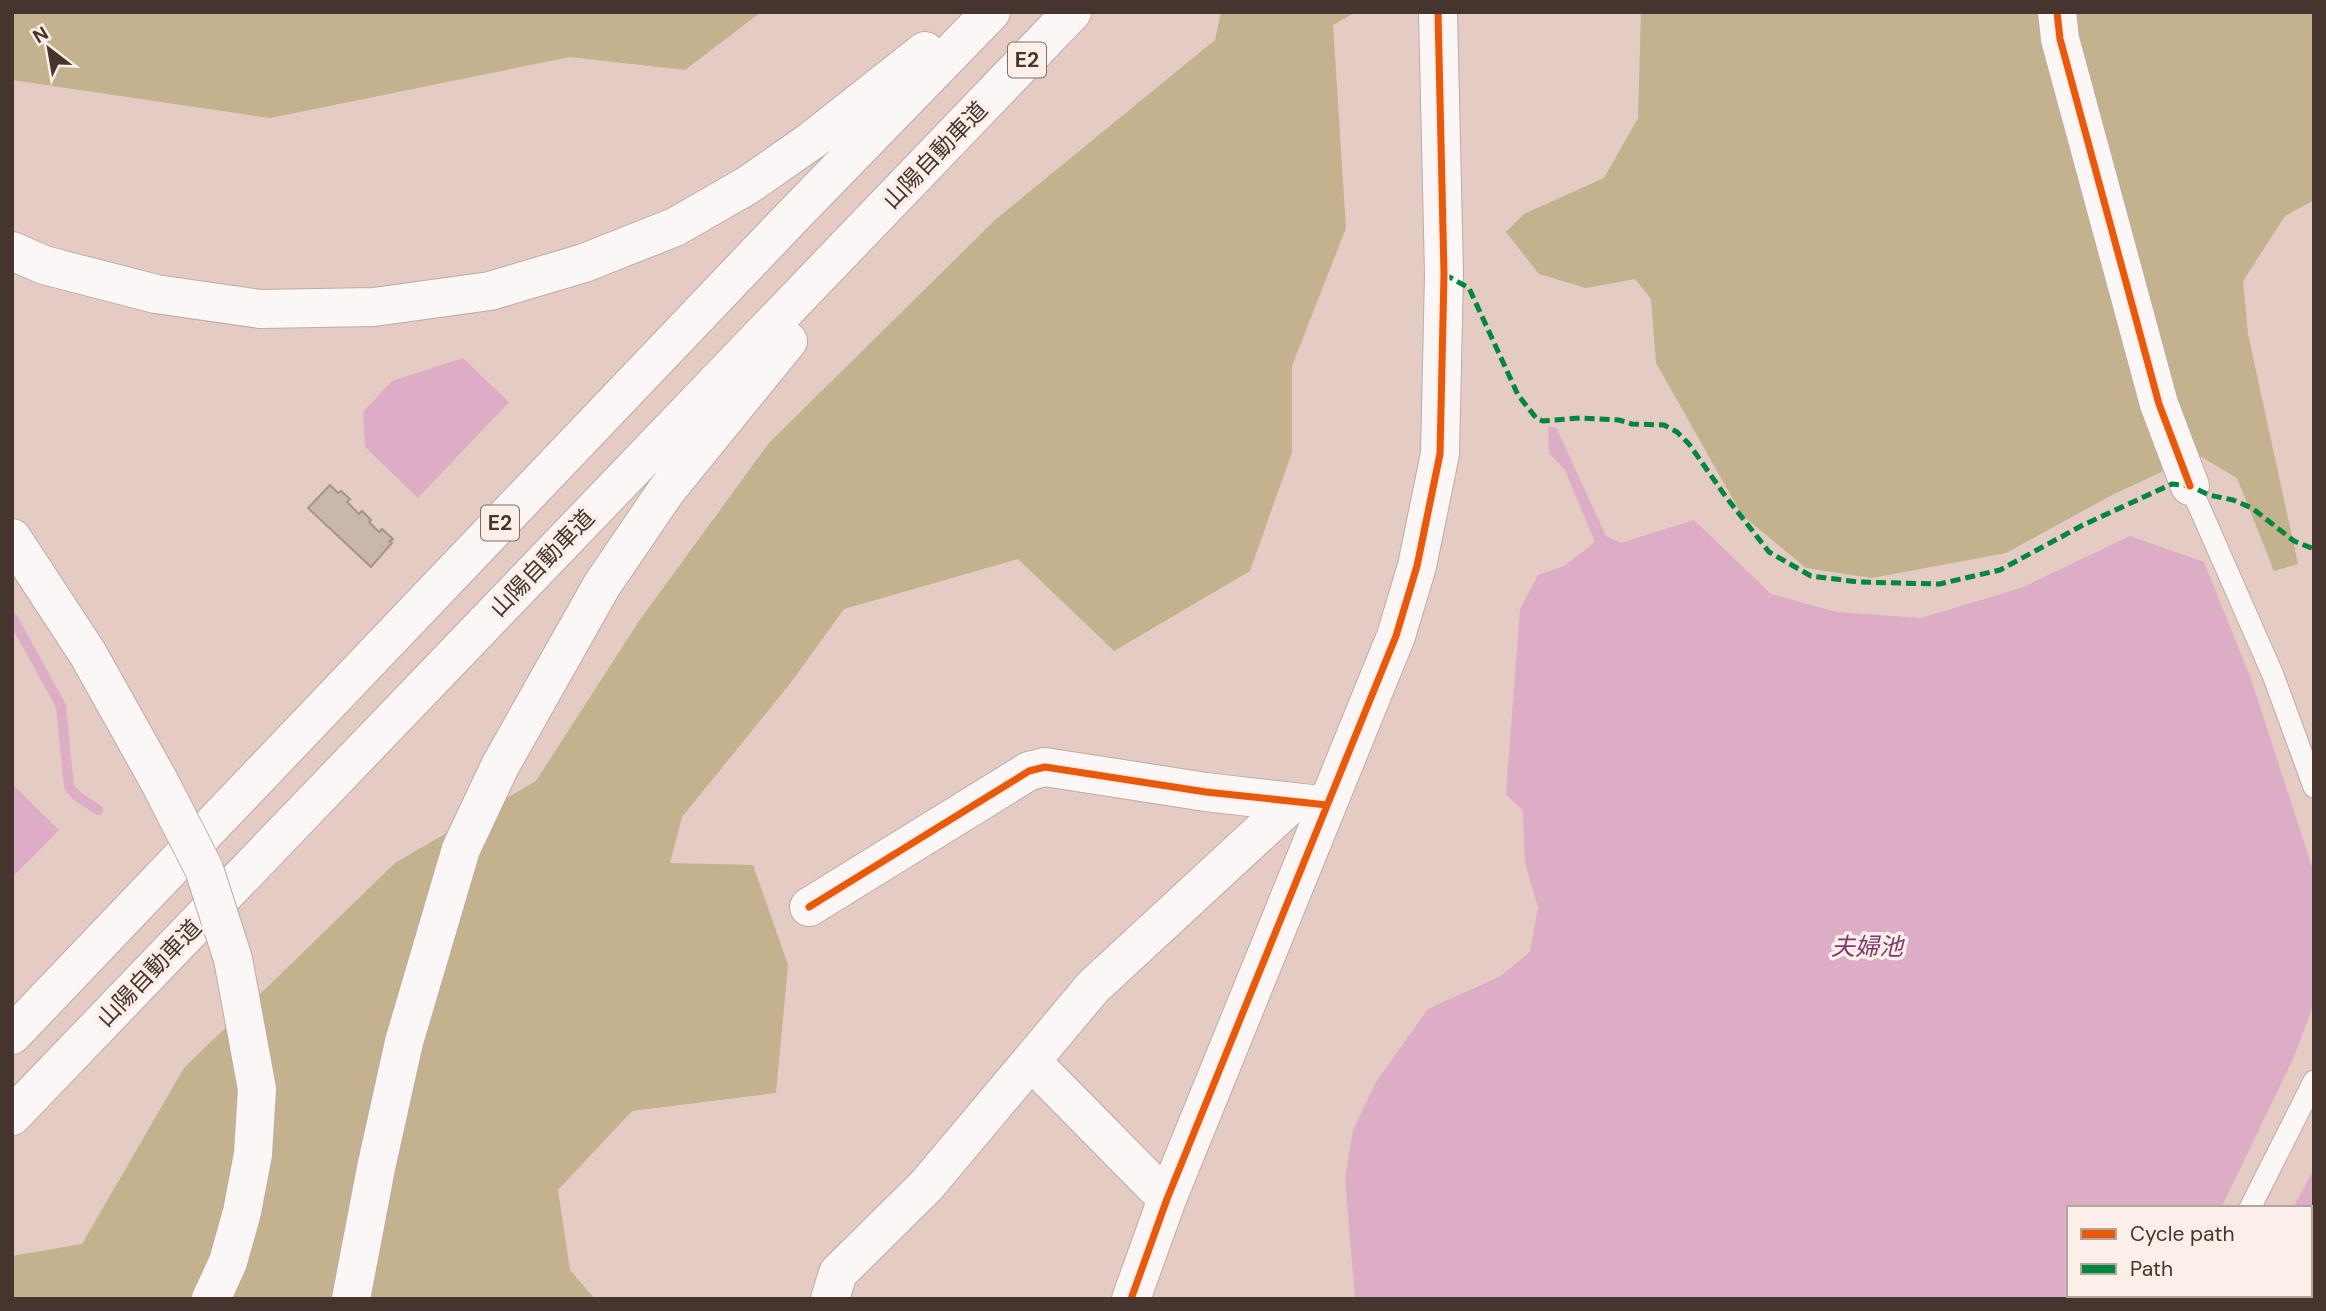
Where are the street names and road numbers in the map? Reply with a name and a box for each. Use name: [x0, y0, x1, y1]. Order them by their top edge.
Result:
road number: E2: [1008, 42, 1046, 78]
street label: 山陽自動車道: [876, 95, 994, 215]
street label: 山陽自動車道: [483, 503, 601, 623]
road number: E2: [481, 505, 519, 540]
street label: 山陽自動車道: [90, 913, 208, 1033]

